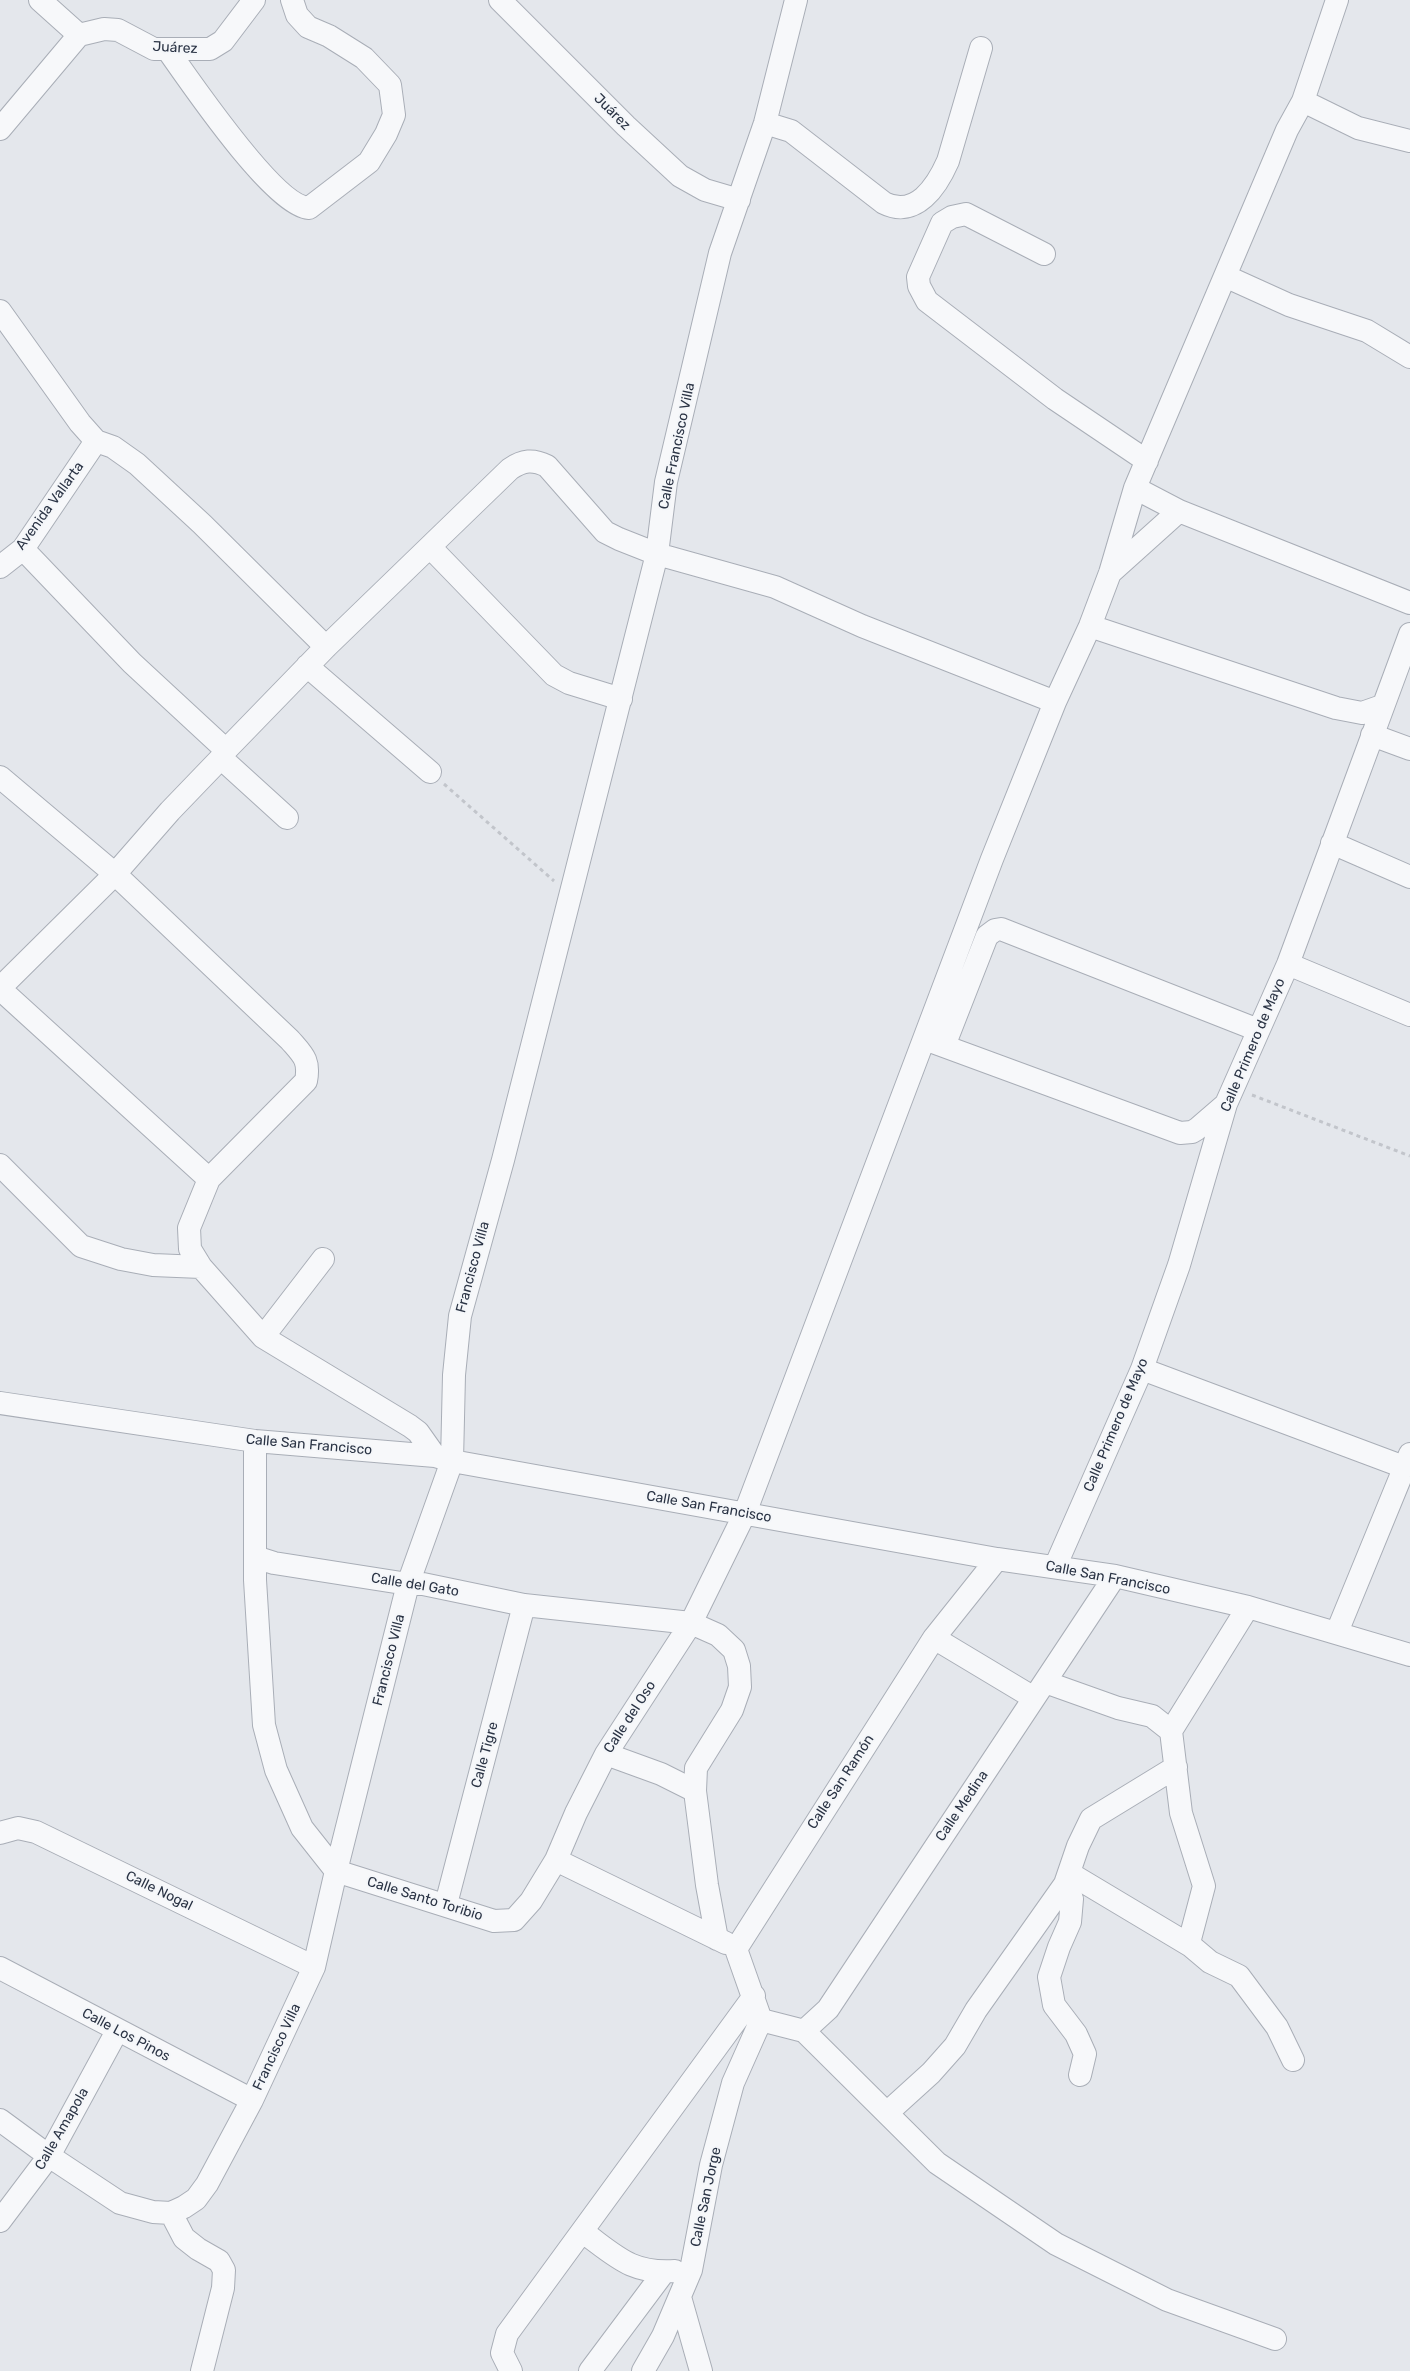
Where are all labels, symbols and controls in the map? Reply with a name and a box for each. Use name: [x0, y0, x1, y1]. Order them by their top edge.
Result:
street label: Juárez: [152, 38, 198, 58]
street label: Juárez: [590, 90, 634, 134]
street label: Calle Francisco Villa: [655, 381, 699, 511]
street label: Avenida Vallarta: [12, 459, 88, 553]
street label: Calle Primero de Mayo: [1217, 976, 1289, 1114]
street label: Francisco Villa: [453, 1219, 493, 1315]
street label: Calle Primero de Mayo: [1080, 1356, 1152, 1494]
street label: Calle San Francisco: [245, 1431, 373, 1459]
street label: Calle San Francisco: [645, 1488, 773, 1526]
street label: Calle San Francisco: [1044, 1558, 1172, 1598]
street label: Calle del Gato: [370, 1570, 460, 1600]
street label: Francisco Villa: [369, 1612, 409, 1708]
street label: Calle del Oso: [600, 1678, 660, 1756]
street label: Calle Tigre: [468, 1720, 502, 1790]
street label: Calle San Ramón: [804, 1732, 878, 1832]
street label: Calle Medina: [932, 1767, 992, 1845]
street label: Calle Nogal: [123, 1868, 195, 1914]
street label: Calle Santo Toribio: [365, 1873, 485, 1925]
street label: Francisco Villa: [250, 2001, 304, 2093]
street label: Calle Los Pinos: [79, 2005, 173, 2065]
street label: Calle Amapola: [32, 2085, 92, 2173]
street label: Calle San Jorge: [687, 2145, 725, 2249]

